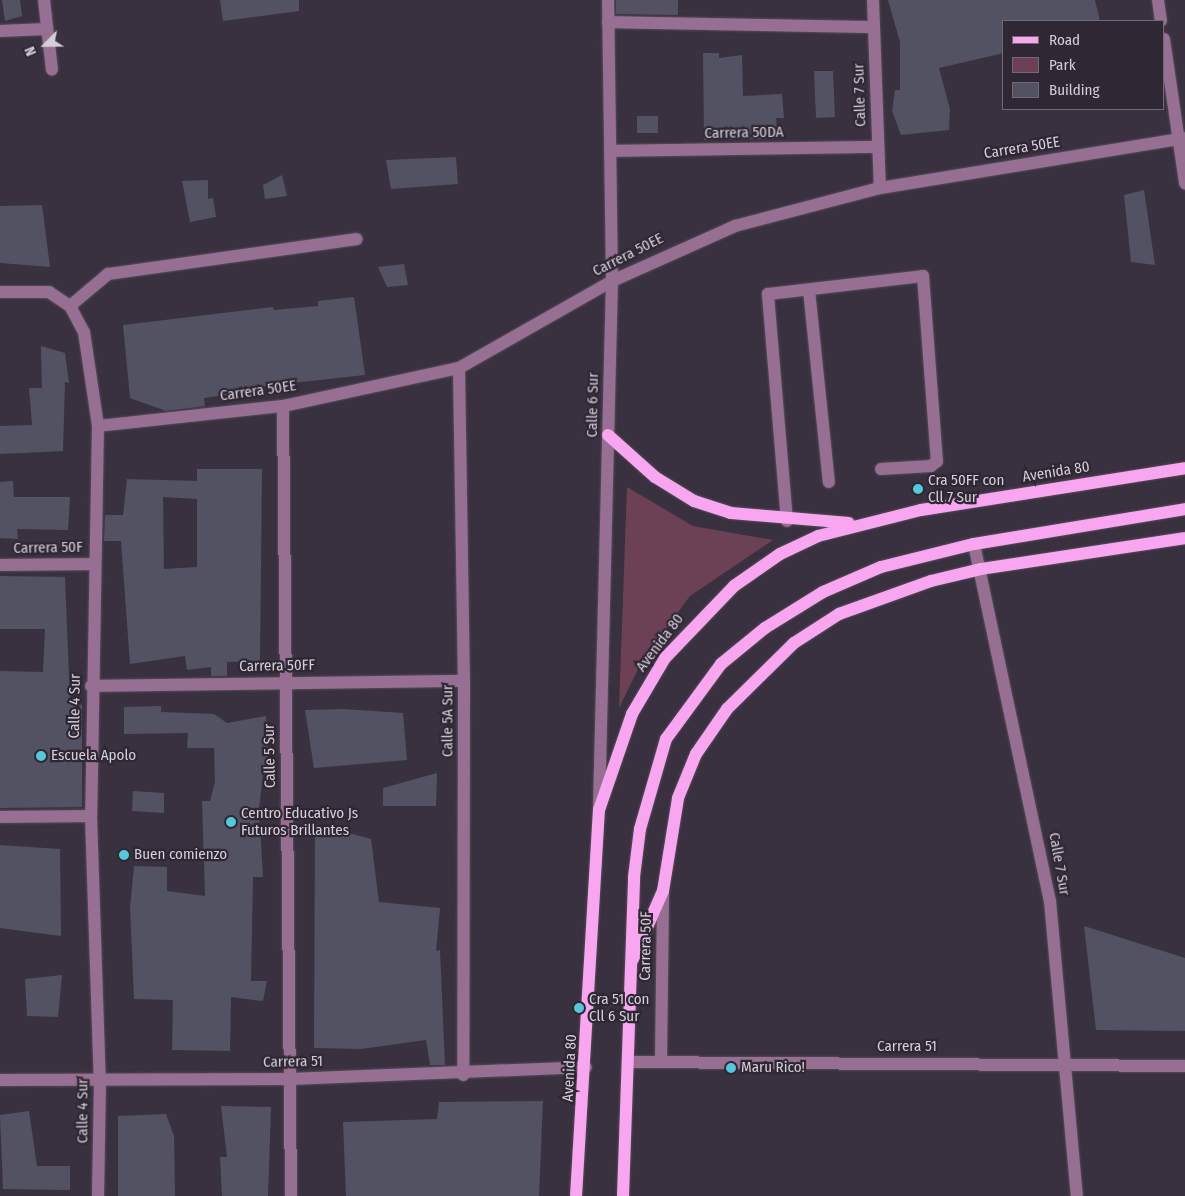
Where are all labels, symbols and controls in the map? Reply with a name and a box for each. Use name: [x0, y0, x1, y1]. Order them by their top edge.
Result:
north arrow: [20, 20, 70, 70]
legend: [1002, 20, 1165, 110]
text: Road: [1049, 31, 1080, 49]
text: N: [21, 44, 40, 58]
text: Park: [1049, 56, 1076, 74]
street label: Calle 7 Sur: [850, 63, 870, 127]
text: Building: [1049, 81, 1100, 99]
street label: Carrera 50DA: [704, 123, 784, 143]
street label: Carrera 50EE: [983, 133, 1061, 163]
street label: Carrera 50EE: [590, 230, 666, 280]
street label: Calle 6 Sur: [583, 372, 603, 438]
street label: Carrera 50EE: [219, 377, 297, 405]
street label: Avenida 80: [1021, 458, 1091, 486]
place label: Cra 50FF con Cll 7 Sur: [928, 471, 1004, 506]
marker: Cra 50FF con Cll 7 Sur: [912, 483, 924, 495]
street label: Carrera 50F: [13, 538, 83, 558]
street label: Avenida 80: [632, 610, 688, 676]
street label: Carrera 50FF: [239, 656, 315, 676]
street label: Calle 4 Sur: [65, 673, 85, 739]
street label: Calle 5A Sur: [439, 685, 457, 757]
street label: Calle 5 Sur: [260, 724, 280, 788]
place label: Escuela Apolo: [51, 747, 136, 765]
marker: Escuela Apolo: [35, 750, 47, 762]
place label: Centro Educativo Js Futuros Brillantes: [241, 804, 358, 839]
marker: Centro Educativo Js Futuros Brillantes: [225, 816, 237, 828]
street label: Calle 7 Sur: [1045, 831, 1073, 897]
place label: Buen comienzo: [134, 846, 227, 864]
marker: Buen comienzo: [118, 849, 130, 861]
street label: Carrera 50F: [636, 911, 656, 981]
place label: Cra 51 con Cll 6 Sur: [589, 990, 649, 1025]
marker: Cra 51 con Cll 6 Sur: [573, 1002, 585, 1014]
street label: Avenida 80: [559, 1034, 581, 1102]
street label: Carrera 51: [877, 1038, 937, 1056]
street label: Carrera 51: [263, 1052, 323, 1072]
place label: Maru Rico!: [741, 1059, 805, 1077]
marker: Maru Rico!: [725, 1062, 737, 1074]
street label: Calle 4 Sur: [74, 1079, 92, 1143]

